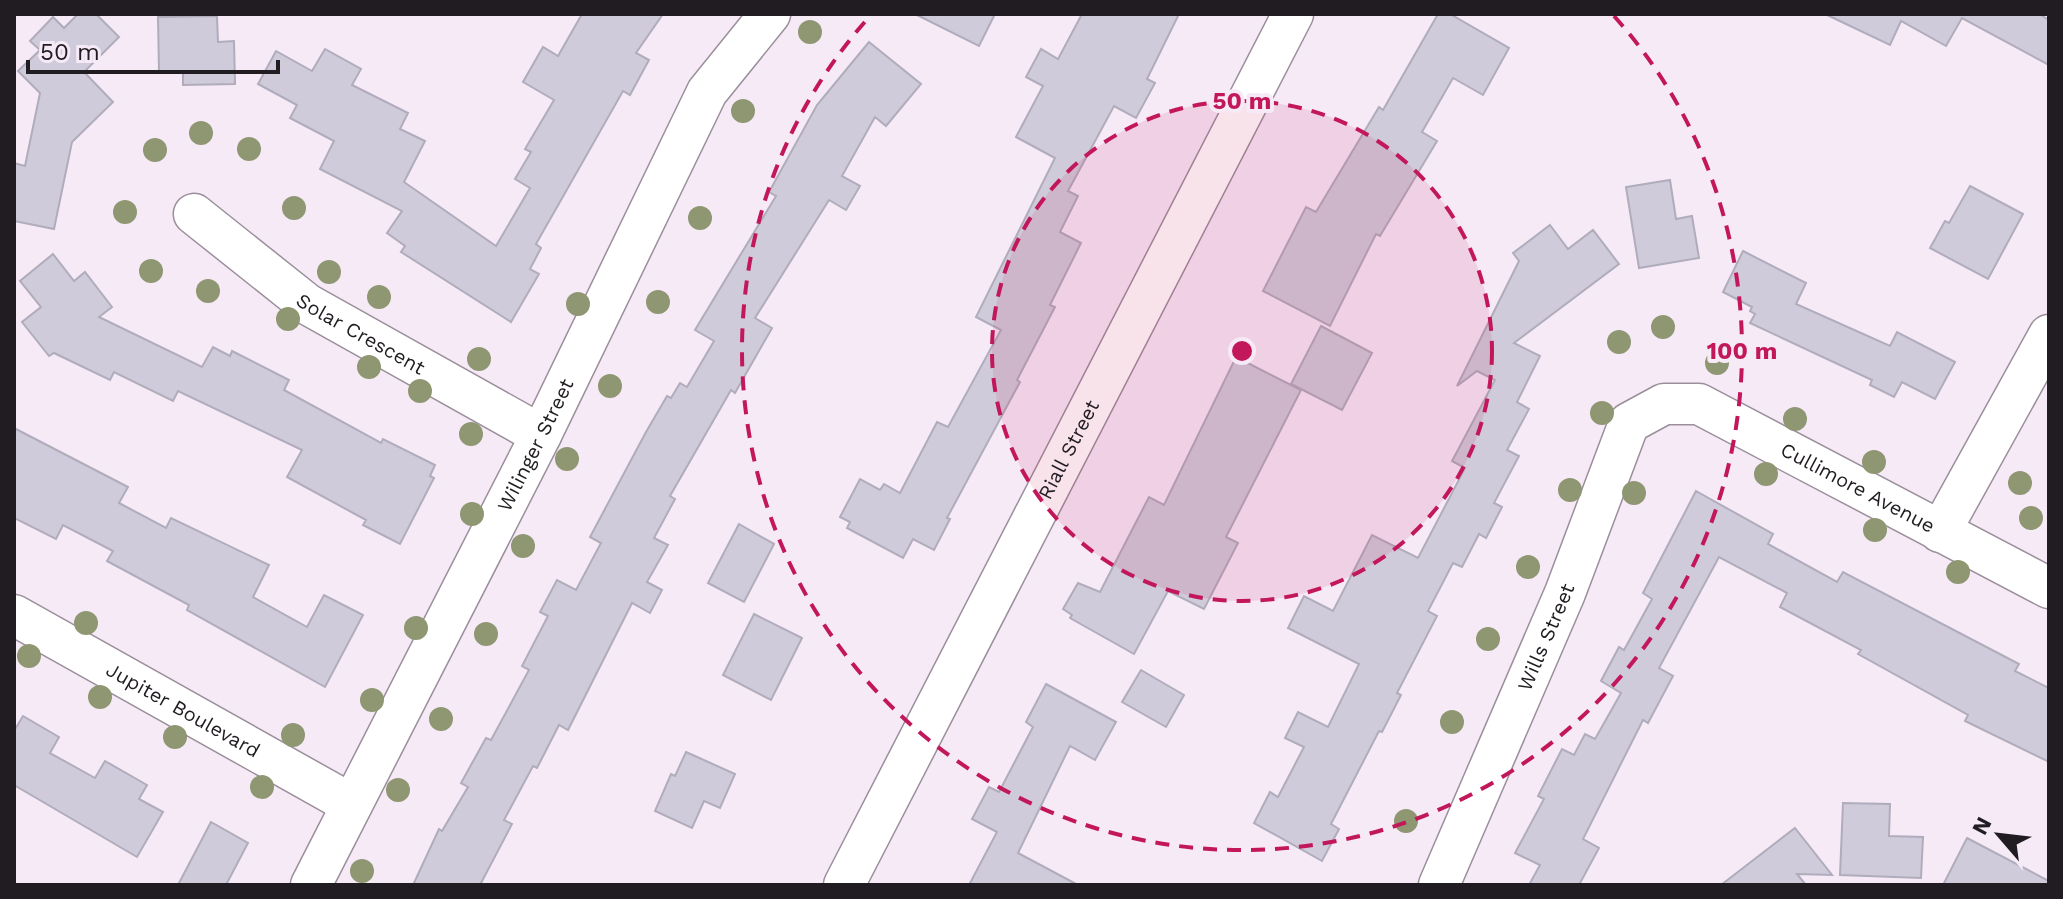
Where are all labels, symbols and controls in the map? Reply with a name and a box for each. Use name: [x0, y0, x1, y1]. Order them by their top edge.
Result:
scale bar: [28, 24, 278, 74]
text: 50 m: [40, 38, 100, 66]
text: 50 m: [1213, 87, 1271, 115]
street label: Solar Crescent: [291, 288, 430, 380]
centre of rings: [1228, 337, 1256, 365]
text: 100 m: [1707, 337, 1777, 365]
street label: Wilinger Street: [492, 374, 579, 515]
street label: Riall Street: [1033, 395, 1104, 503]
street label: Cullimore Avenue: [1777, 437, 1939, 538]
street label: Wills Street: [1512, 580, 1580, 694]
street label: Jupiter Boulevard: [102, 657, 264, 763]
north arrow: [1959, 795, 2039, 875]
text: N: [1967, 813, 1997, 839]

